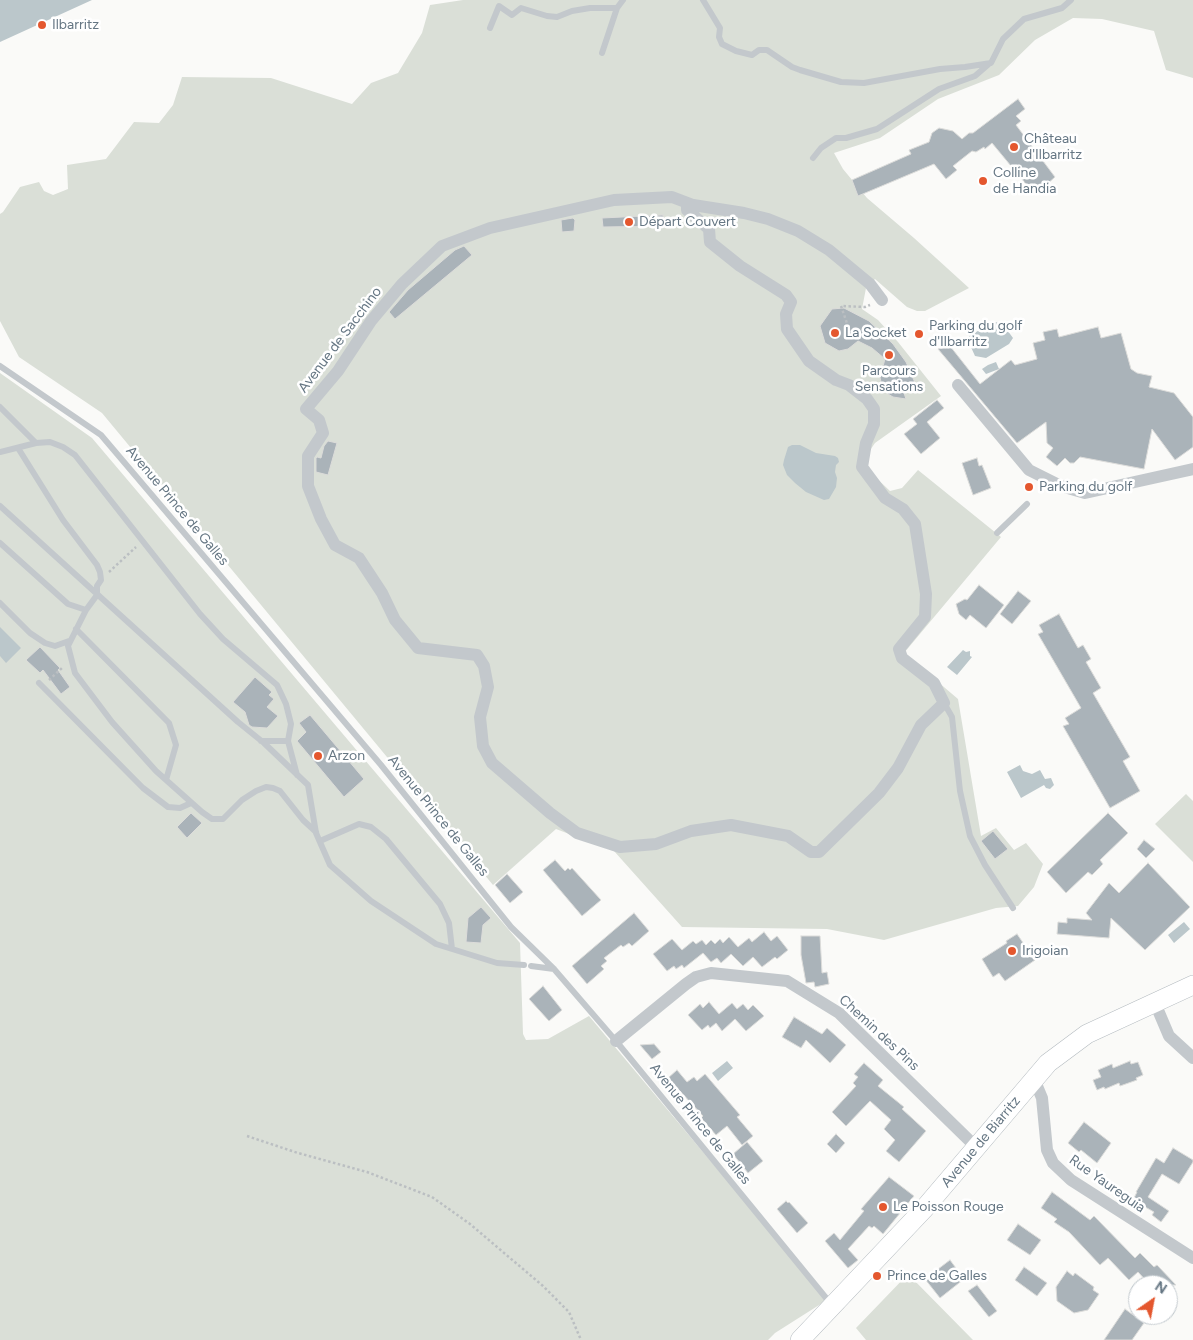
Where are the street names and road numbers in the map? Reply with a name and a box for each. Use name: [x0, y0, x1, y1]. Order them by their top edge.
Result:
street label: Avenue de Sacchino: [295, 284, 385, 396]
street label: Avenue Prince de Galles: [122, 443, 232, 569]
street label: Avenue Prince de Galles: [384, 752, 492, 880]
street label: Chemin des Pins: [835, 992, 923, 1074]
street label: Avenue Prince de Galles: [646, 1060, 754, 1188]
street label: Avenue de Biarritz: [938, 1093, 1024, 1191]
street label: Rue Yaureguia: [1066, 1152, 1148, 1216]

